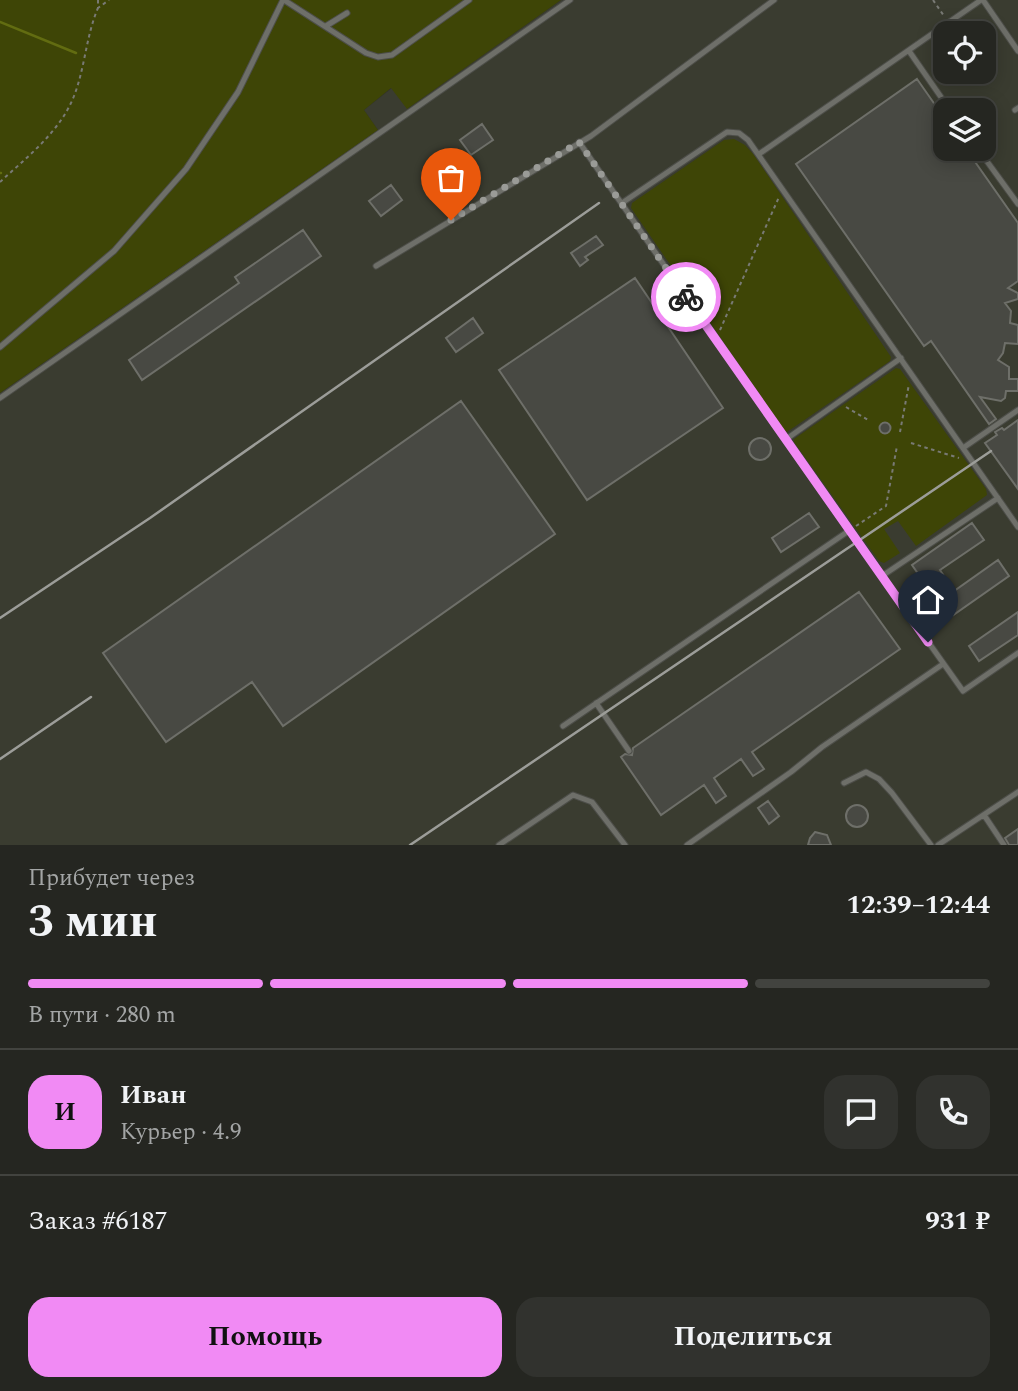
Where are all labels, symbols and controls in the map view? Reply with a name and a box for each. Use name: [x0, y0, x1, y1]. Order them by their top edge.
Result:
map controls: [933, 21, 996, 161]
button: locate: [933, 21, 996, 84]
button: layers: [933, 98, 996, 161]
pin: [421, 148, 481, 220]
icon: bag: [432, 159, 470, 197]
courier: [651, 262, 721, 332]
icon: bike: [667, 278, 705, 316]
pin: [898, 570, 958, 642]
icon: home: [909, 581, 947, 619]
text: Прибудет через: [28, 861, 195, 896]
text: 12:39–12:44: [846, 885, 990, 925]
text: 3 мин: [28, 887, 158, 957]
text: В пути · 280 m: [28, 998, 176, 1033]
text: Иван: [120, 1075, 187, 1115]
button: chat: [824, 1075, 898, 1149]
button: phone: [916, 1075, 990, 1149]
text: И: [54, 1092, 76, 1132]
text: Курьер · 4.9: [120, 1115, 242, 1150]
text: Заказ #6187: [28, 1201, 167, 1241]
text: 931 ₽: [925, 1201, 990, 1241]
button: Помощь: [28, 1297, 502, 1377]
button: Поделиться: [516, 1297, 990, 1377]

